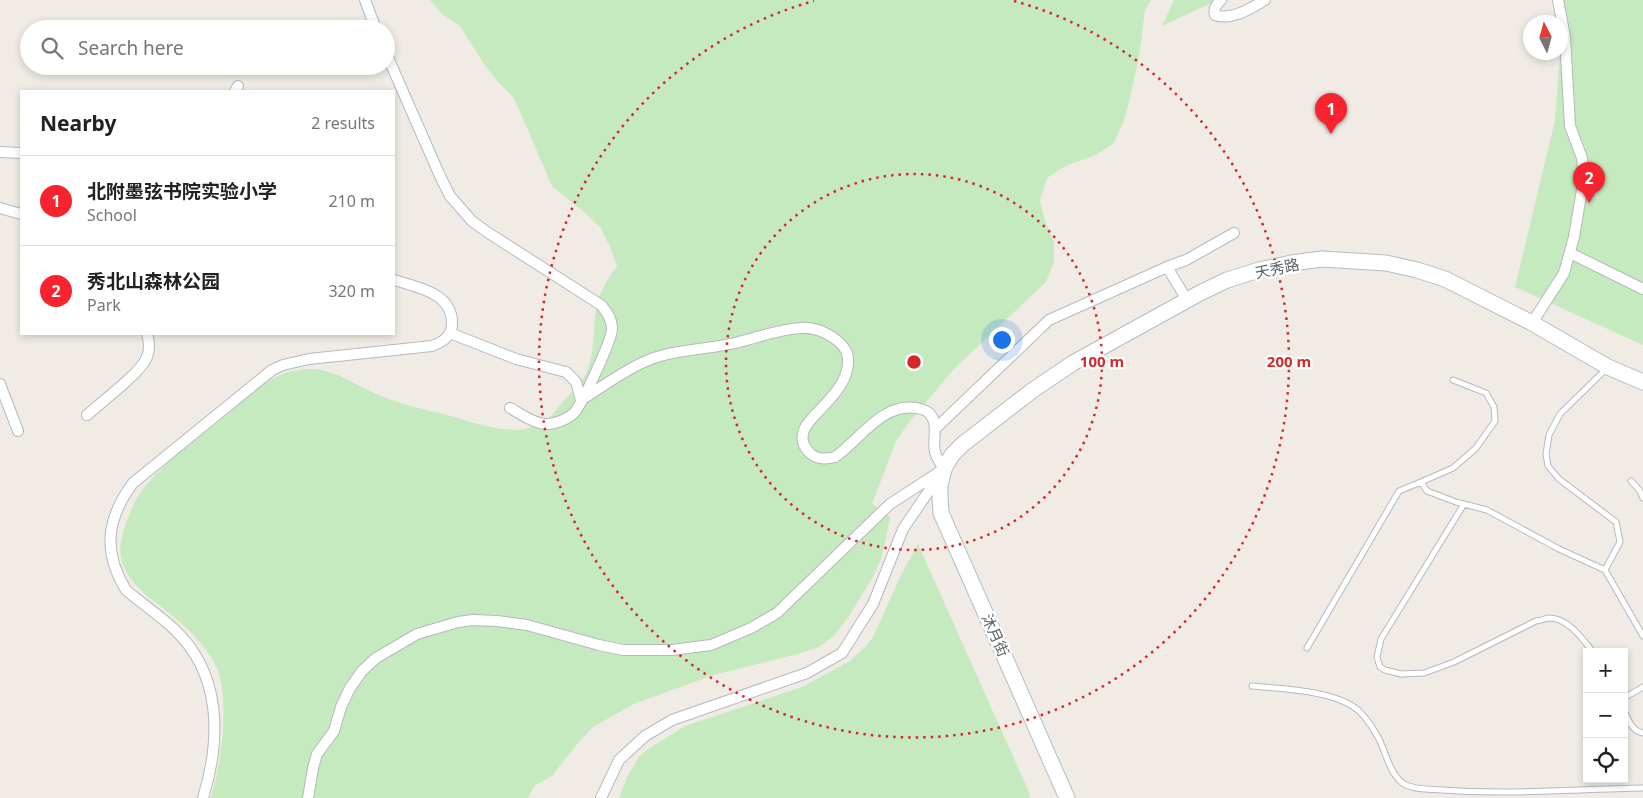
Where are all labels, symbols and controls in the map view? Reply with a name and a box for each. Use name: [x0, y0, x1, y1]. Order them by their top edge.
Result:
north arrow: [1523, 15, 1568, 60]
search box: [20, 20, 395, 75]
icon: search: [38, 34, 66, 62]
text: Search here: [78, 35, 184, 61]
pin: 1: [1315, 93, 1347, 134]
text: Nearby: [40, 109, 116, 137]
text: 2 results: [311, 112, 375, 134]
pin: 2: [1573, 162, 1605, 203]
text: 北附墨弦书院实验小学: [87, 178, 277, 204]
text: 1: [51, 190, 61, 212]
text: 210 m: [328, 190, 375, 212]
text: School: [87, 204, 137, 226]
street label: 天秀路: [1253, 254, 1301, 282]
text: 秀北山森林公园: [87, 268, 220, 294]
text: 2: [51, 280, 61, 302]
text: 320 m: [328, 280, 375, 302]
text: Park: [87, 294, 121, 316]
your location: [989, 327, 1015, 353]
text: 100 m: [1080, 351, 1124, 371]
text: 200 m: [1267, 351, 1311, 371]
centre of rings: [905, 353, 923, 371]
street label: 沐月街: [978, 610, 1014, 660]
map controls: [1583, 648, 1628, 783]
button: +: [1583, 648, 1628, 693]
button: −: [1583, 693, 1628, 738]
button: locate: [1583, 738, 1628, 783]

